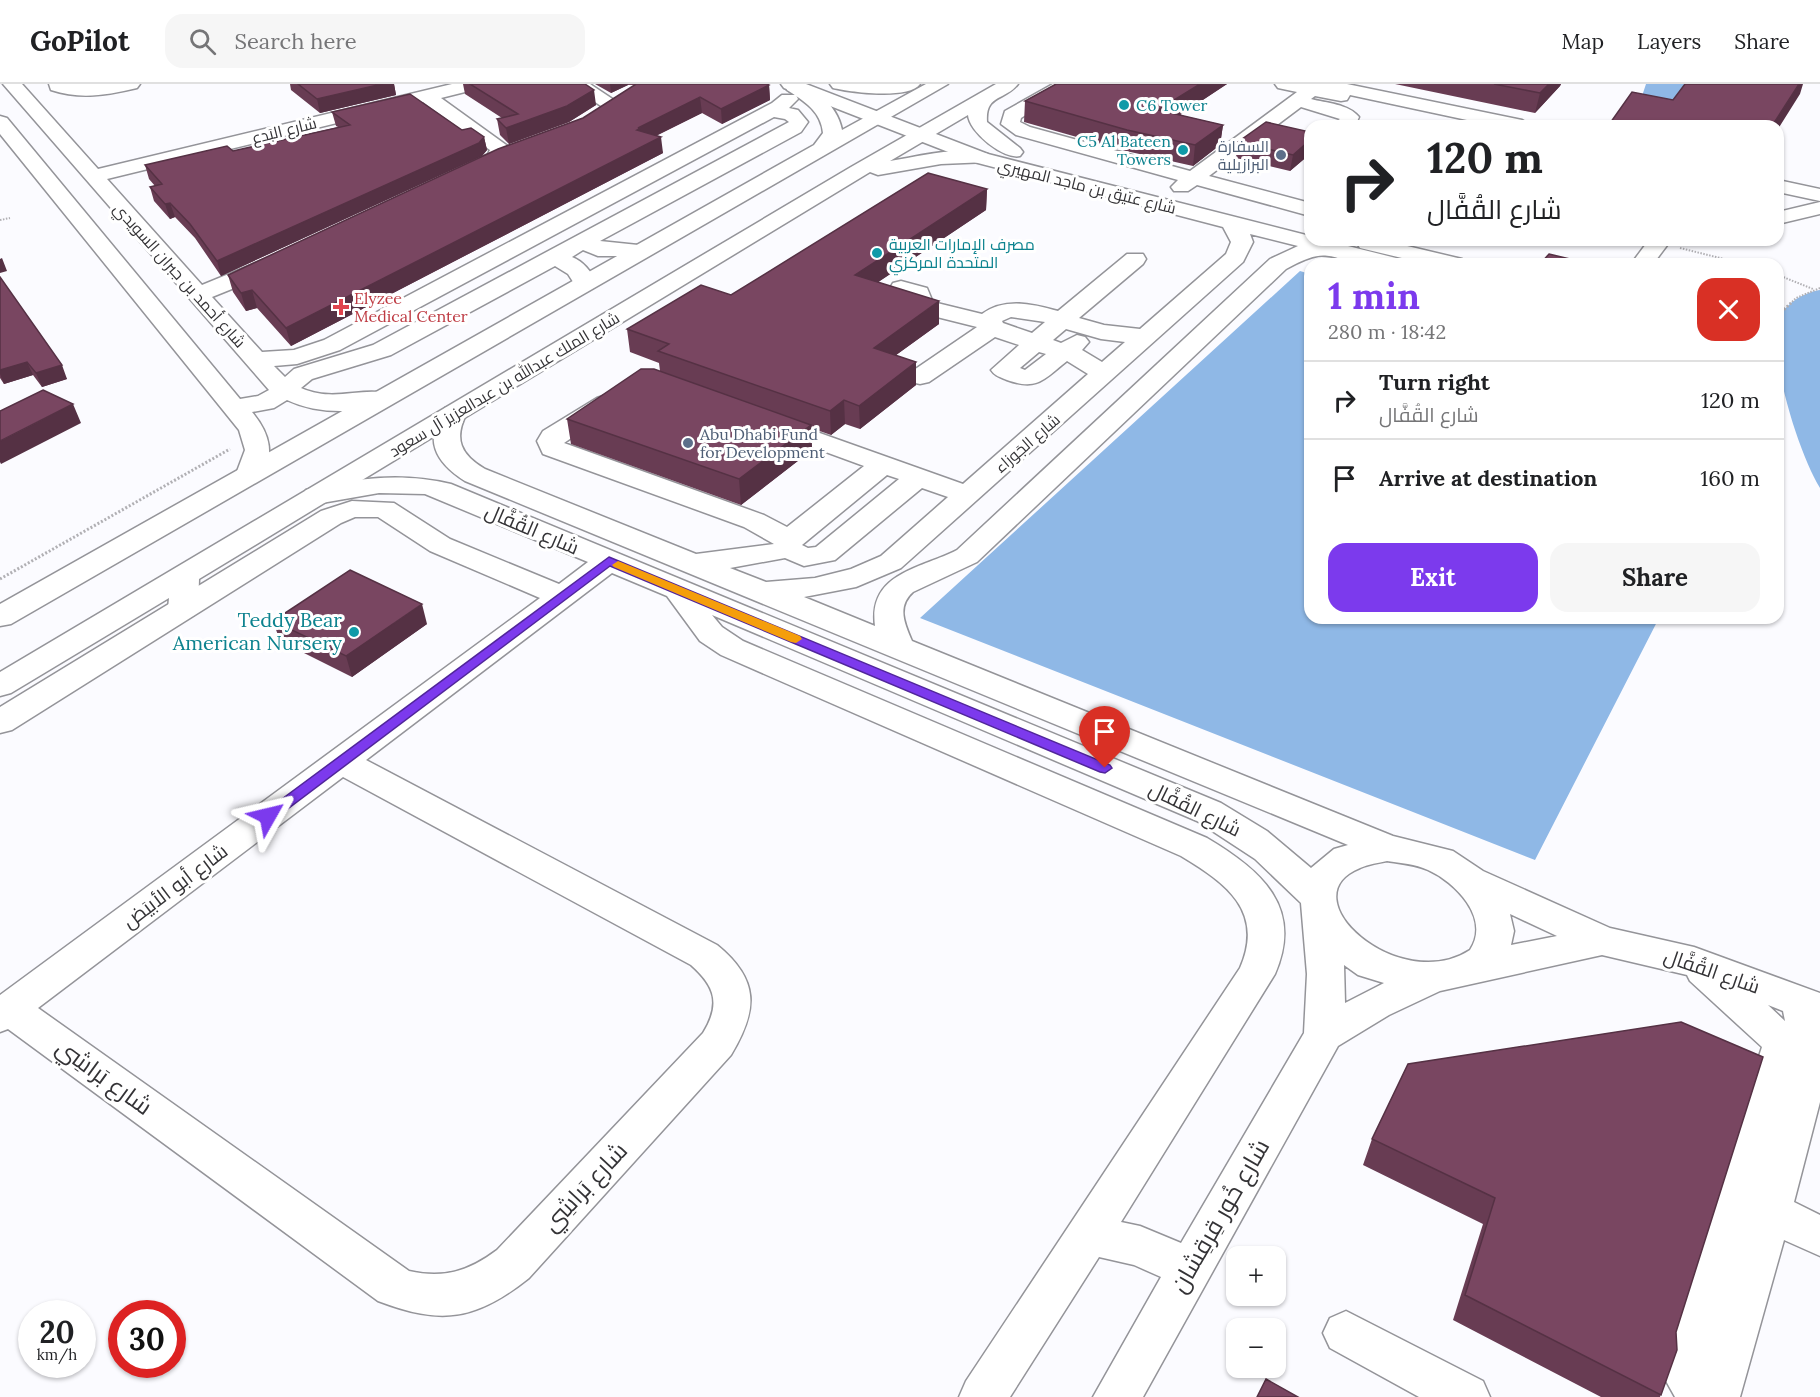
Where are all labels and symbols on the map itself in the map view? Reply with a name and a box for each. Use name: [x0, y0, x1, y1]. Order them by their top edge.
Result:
place label: C6 Tower: [1136, 95, 1208, 115]
marker: C6 Tower: [1117, 98, 1131, 112]
street label: شارع البَدع: [250, 112, 319, 150]
place label: C5 Al Bateen Towers: [1077, 131, 1171, 169]
place label: السفارة البرازيلية: [1218, 136, 1269, 174]
marker: C5 Al Bateen Towers: [1176, 143, 1190, 157]
marker: السفارة البرازيلية: [1274, 148, 1288, 162]
street label: شارع عتيق بن ماجد المهيري: [995, 154, 1178, 222]
street label: شارع أحمد بن جبران السويدي: [107, 198, 250, 354]
place label: مصرف الإمارات العربية المتحدة المركزي: [889, 234, 1035, 276]
marker: مصرف الإمارات العربية المتحدة المركزي: [870, 246, 884, 260]
place label: Elyzee Medical Center: [354, 288, 468, 326]
marker: Elyzee Medical Center: [332, 298, 350, 316]
street label: شارع الملك عبدالله بن عبدالعزيز آل سعود: [385, 307, 624, 463]
street label: شارع الجَوزاء: [990, 409, 1065, 478]
place label: Abu Dhabi Fund for Development: [699, 424, 826, 462]
marker: Abu Dhabi Fund for Development: [681, 436, 695, 450]
street label: شارع القُفَّال: [481, 498, 583, 561]
place label: Teddy Bear American Nursery: [172, 607, 342, 655]
marker: Teddy Bear American Nursery: [347, 625, 361, 639]
pin: [1079, 706, 1130, 768]
street label: شارع القُفَّال: [1144, 775, 1245, 843]
position arrow: [236, 784, 300, 848]
street label: شارع أبو الأبيَض: [117, 838, 234, 935]
street label: شارع القُفَّال: [1660, 942, 1763, 1000]
street label: شارع بَراشِي: [48, 1031, 159, 1124]
street label: شارع خُور قِرقِشان: [1163, 1133, 1277, 1299]
street label: شارع بَراشِي: [535, 1135, 636, 1240]
speed limit sign: 30: [108, 1300, 186, 1378]

